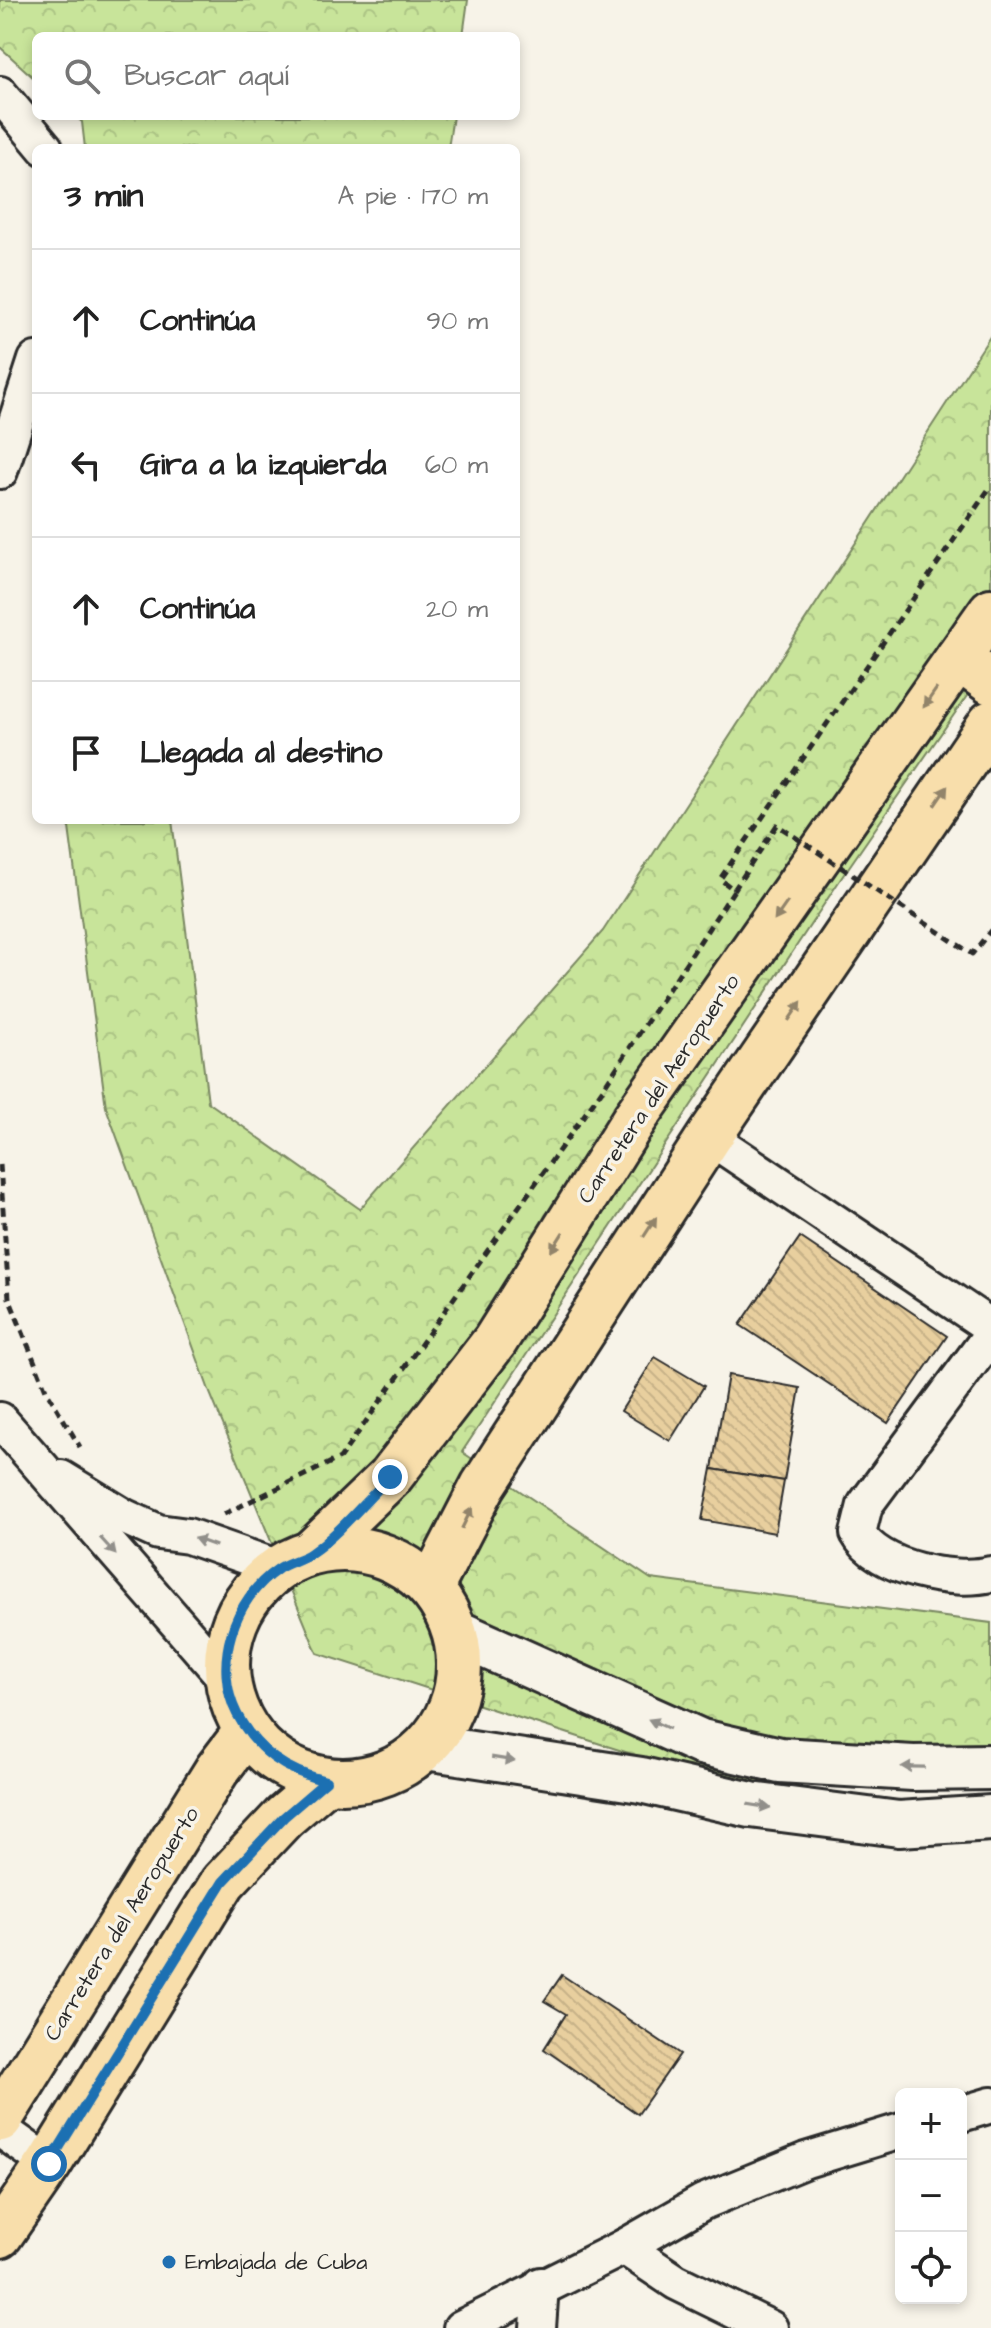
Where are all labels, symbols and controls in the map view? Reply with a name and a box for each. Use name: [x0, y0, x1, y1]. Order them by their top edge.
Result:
search box: [32, 32, 520, 120]
icon: search: [60, 54, 104, 98]
text: Buscar aquí: [124, 55, 289, 97]
text: 3 min: [64, 172, 144, 220]
text: A pie · 170 m: [338, 178, 488, 214]
icon: ahead: [64, 299, 108, 343]
text: Continúa: [140, 300, 255, 342]
text: 90 m: [426, 303, 488, 339]
icon: left: [64, 443, 108, 487]
text: Gira a la izquierda: [140, 444, 386, 486]
text: 60 m: [425, 447, 488, 483]
icon: ahead: [64, 587, 108, 631]
text: Continúa: [140, 588, 255, 630]
text: 20 m: [426, 591, 488, 627]
one-way arrow: [923, 687, 938, 708]
icon: arrive: [64, 731, 108, 775]
text: Llegada al destino: [140, 732, 382, 774]
one-way arrow: [933, 786, 948, 807]
one-way arrow: [774, 900, 789, 921]
street label: Carretera del Aeropuerto: [570, 968, 748, 1210]
one-way arrow: [787, 1001, 802, 1022]
one-way arrow: [643, 1217, 658, 1238]
one-way arrow: [551, 1231, 565, 1253]
route end: [372, 1459, 408, 1495]
one-way arrow: [460, 1507, 474, 1530]
one-way arrow: [99, 1536, 116, 1556]
one-way arrow: [193, 1536, 217, 1548]
one-way arrow: [647, 1717, 671, 1730]
one-way arrow: [491, 1753, 516, 1766]
one-way arrow: [900, 1761, 925, 1773]
one-way arrow: [747, 1800, 772, 1813]
street label: Carretera del Aeropuerto: [37, 1801, 207, 2047]
map controls: [895, 2088, 967, 2304]
button: +: [895, 2088, 967, 2160]
route start: [31, 2146, 67, 2182]
button: −: [895, 2160, 967, 2232]
button: locate: [895, 2232, 967, 2304]
place label: Embajada de Cuba: [185, 2247, 367, 2278]
marker: Embajada de Cuba: [160, 2253, 178, 2271]

